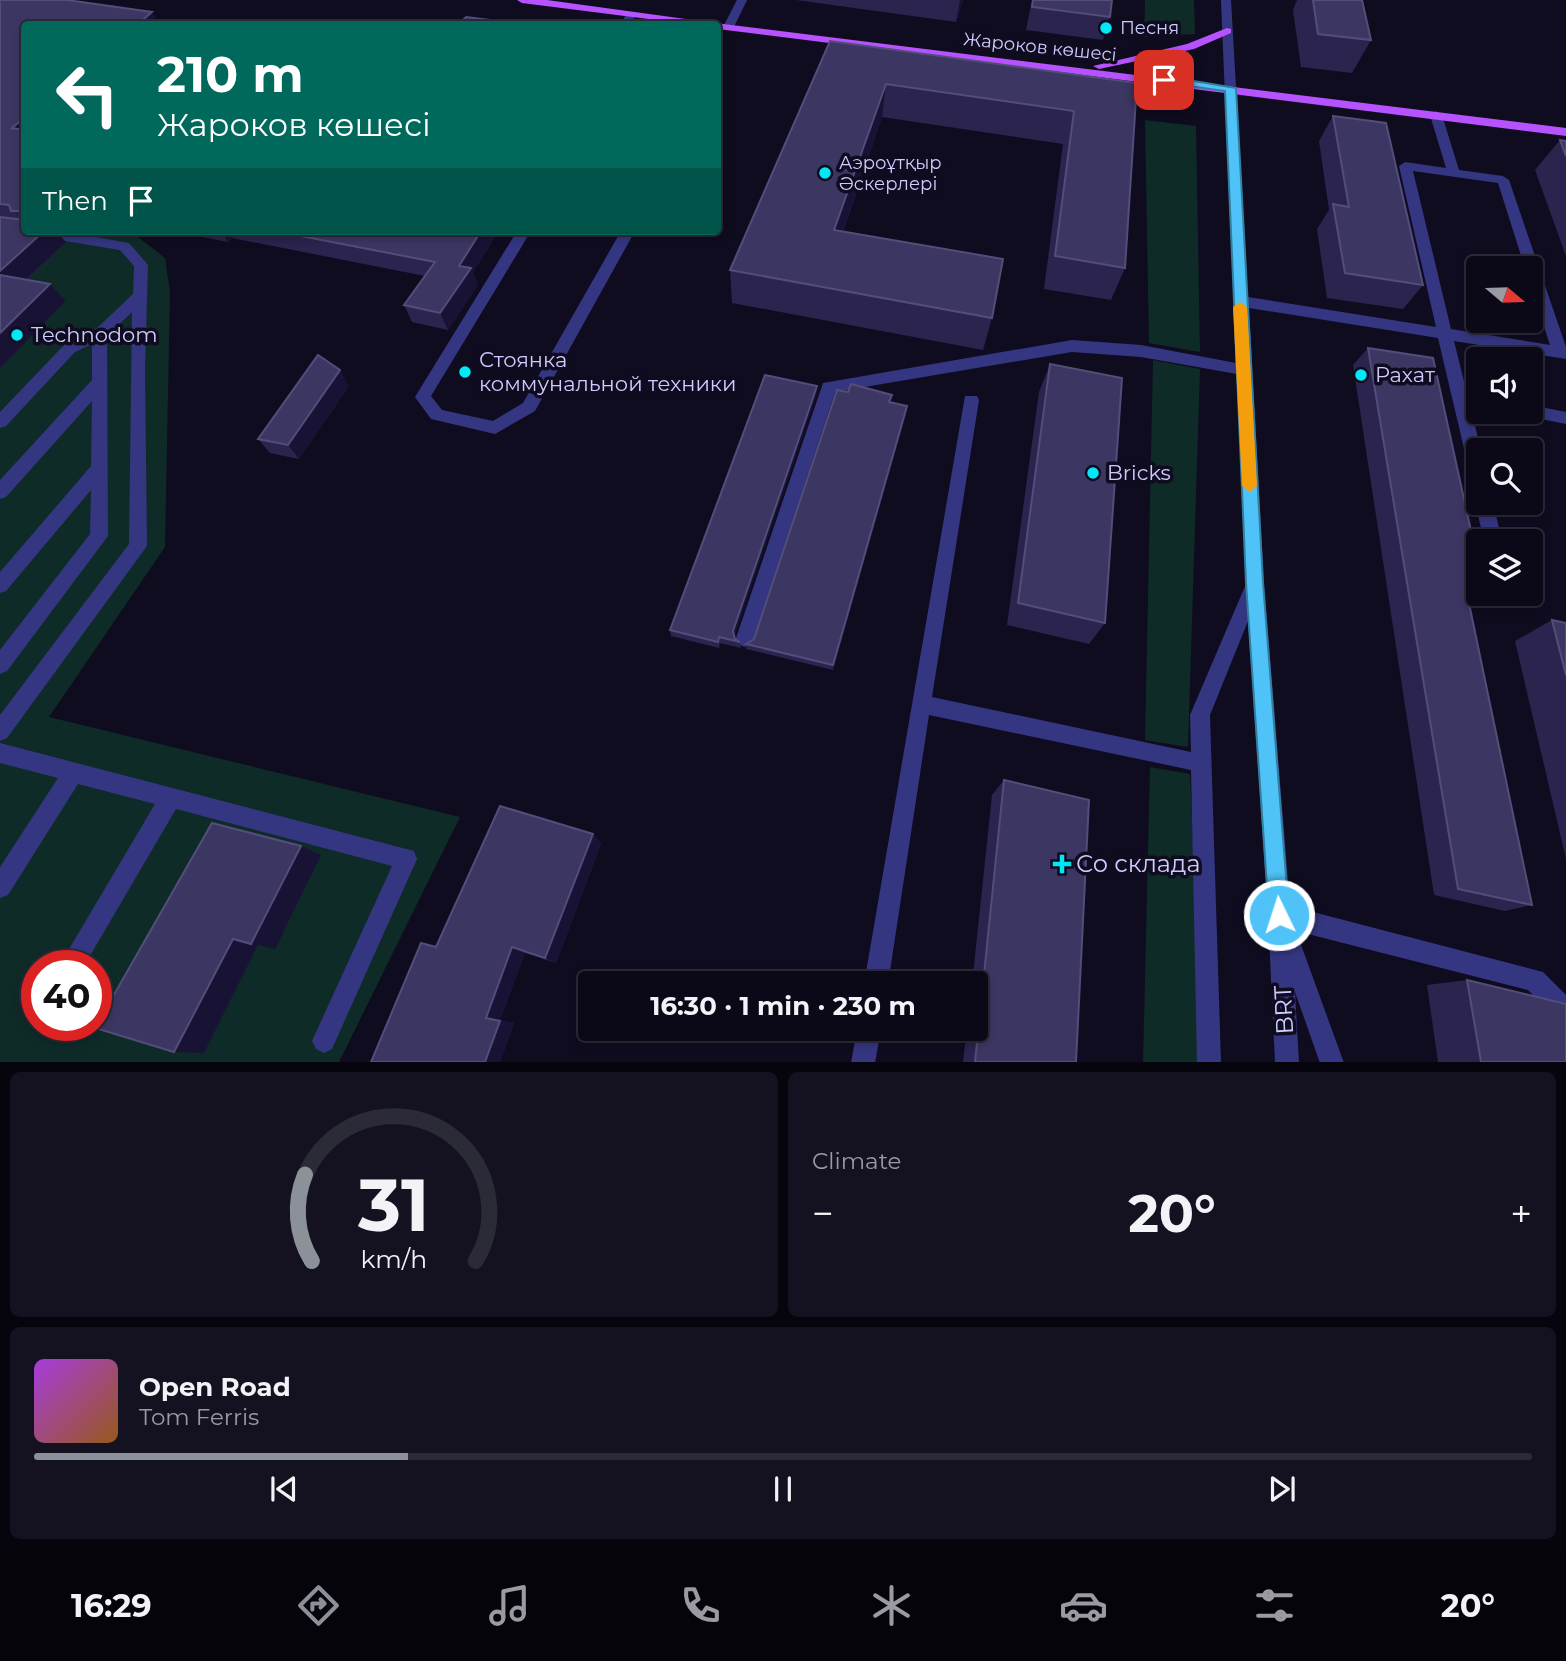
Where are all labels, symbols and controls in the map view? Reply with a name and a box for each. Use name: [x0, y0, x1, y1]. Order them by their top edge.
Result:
place label: Песня: [1120, 17, 1179, 39]
marker: Песня: [1098, 20, 1114, 36]
street label: Жароков көшесі: [962, 28, 1118, 66]
text: 210 m: [157, 45, 304, 104]
icon: left: [42, 49, 133, 140]
pin: [1134, 50, 1194, 110]
icon: arrive: [1145, 61, 1183, 99]
text: Жароков көшесі: [157, 105, 431, 144]
place label: Аэроұтқыр Әскерлері: [839, 152, 942, 195]
marker: Аэроұтқыр Әскерлері: [817, 165, 833, 181]
icon: arrive: [122, 182, 160, 220]
text: Then: [42, 185, 108, 217]
north arrow: [1466, 256, 1544, 332]
map controls: [1466, 256, 1543, 606]
place label: Technodom: [31, 322, 158, 347]
marker: Technodom: [9, 327, 25, 343]
place label: Стоянка коммунальной техники: [479, 347, 737, 396]
button: sound: [1466, 347, 1543, 424]
place label: Рахат: [1375, 362, 1435, 387]
marker: Стоянка коммунальной техники: [457, 364, 473, 380]
marker: Рахат: [1353, 367, 1369, 383]
button: search: [1466, 438, 1543, 515]
place label: Bricks: [1107, 460, 1171, 485]
marker: Bricks: [1085, 465, 1101, 481]
button: layers: [1466, 529, 1543, 606]
place label: Со склада: [1076, 849, 1200, 878]
marker: Со склада: [1054, 856, 1070, 872]
position arrow: [1242, 878, 1316, 952]
speed limit sign: 40: [21, 950, 112, 1041]
street label: BRT: [1268, 985, 1299, 1035]
text: 16:30 · 1 min · 230 m: [650, 990, 916, 1022]
text: Climate: [812, 1147, 901, 1175]
text: 31: [357, 1161, 430, 1249]
text: 20°: [1128, 1182, 1216, 1245]
text: −: [812, 1190, 834, 1237]
text: +: [1510, 1190, 1532, 1237]
text: km/h: [361, 1243, 427, 1273]
text: Open Road: [139, 1371, 291, 1403]
text: Tom Ferris: [139, 1403, 259, 1431]
icon: previous: [265, 1470, 303, 1508]
icon: pause: [764, 1470, 802, 1508]
icon: next: [1263, 1470, 1301, 1508]
icon: directions: [294, 1581, 343, 1630]
icon: music: [485, 1581, 534, 1630]
icon: phone: [676, 1581, 725, 1630]
icon: climate: [867, 1581, 916, 1630]
icon: car: [1059, 1581, 1108, 1630]
icon: filters: [1250, 1581, 1299, 1630]
text: 16:29: [71, 1586, 152, 1625]
text: 20°: [1441, 1586, 1495, 1625]

